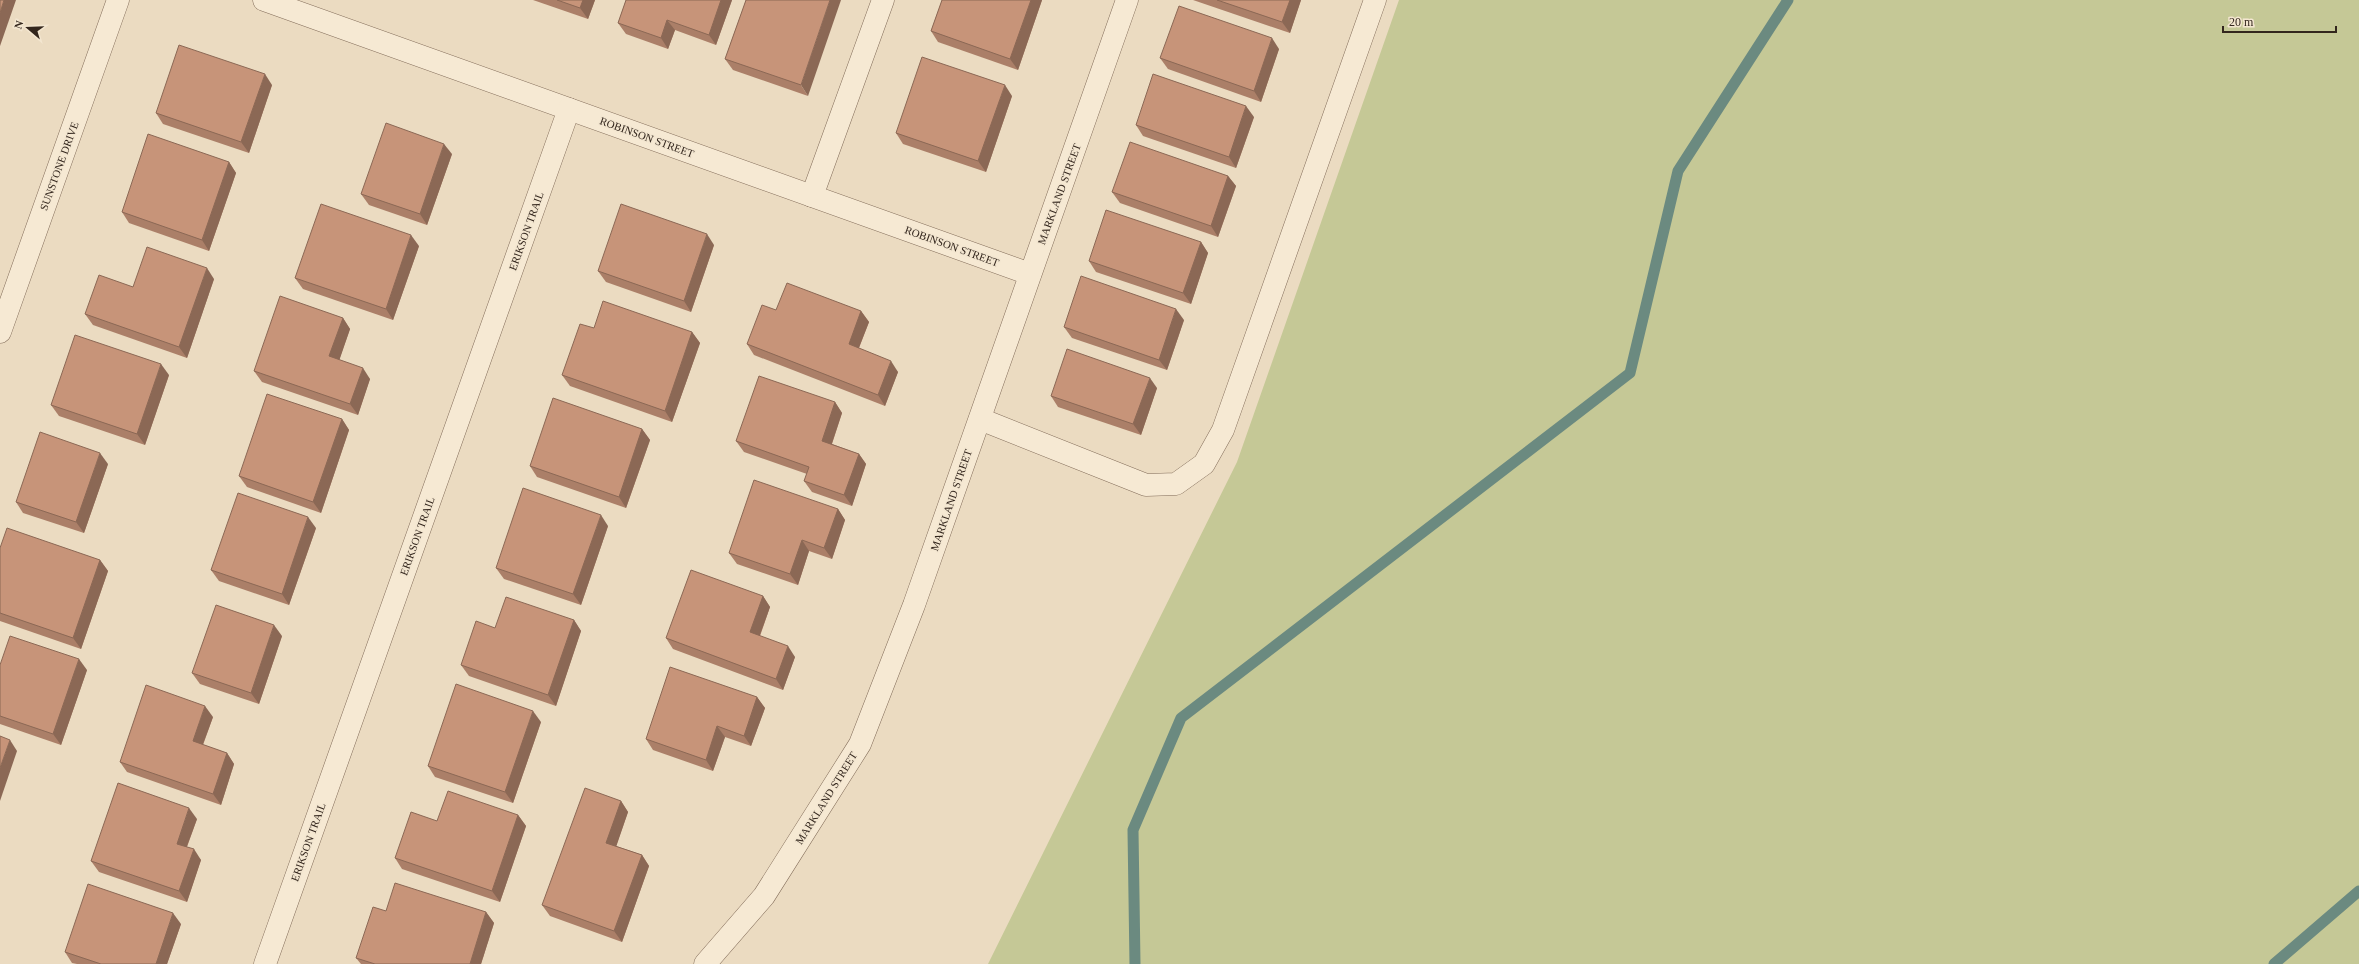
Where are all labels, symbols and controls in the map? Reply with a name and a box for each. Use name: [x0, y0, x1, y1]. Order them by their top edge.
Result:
north arrow: [8, 8, 48, 48]
scale bar: [2223, 8, 2336, 34]
text: 20 m: [2229, 15, 2254, 29]
text: N: [12, 19, 26, 30]
street label: ROBINSON STREET: [598, 114, 696, 160]
street label: SUNSTONE DRIVE: [37, 120, 81, 212]
street label: MARKLAND STREET: [1035, 142, 1083, 246]
street label: ERIKSON TRAIL: [506, 190, 546, 272]
street label: ROBINSON STREET: [903, 223, 1001, 269]
street label: MARKLAND STREET: [928, 447, 974, 552]
street label: ERIKSON TRAIL: [397, 495, 437, 577]
street label: MARKLAND STREET: [793, 749, 859, 846]
street label: ERIKSON TRAIL: [288, 801, 328, 883]

